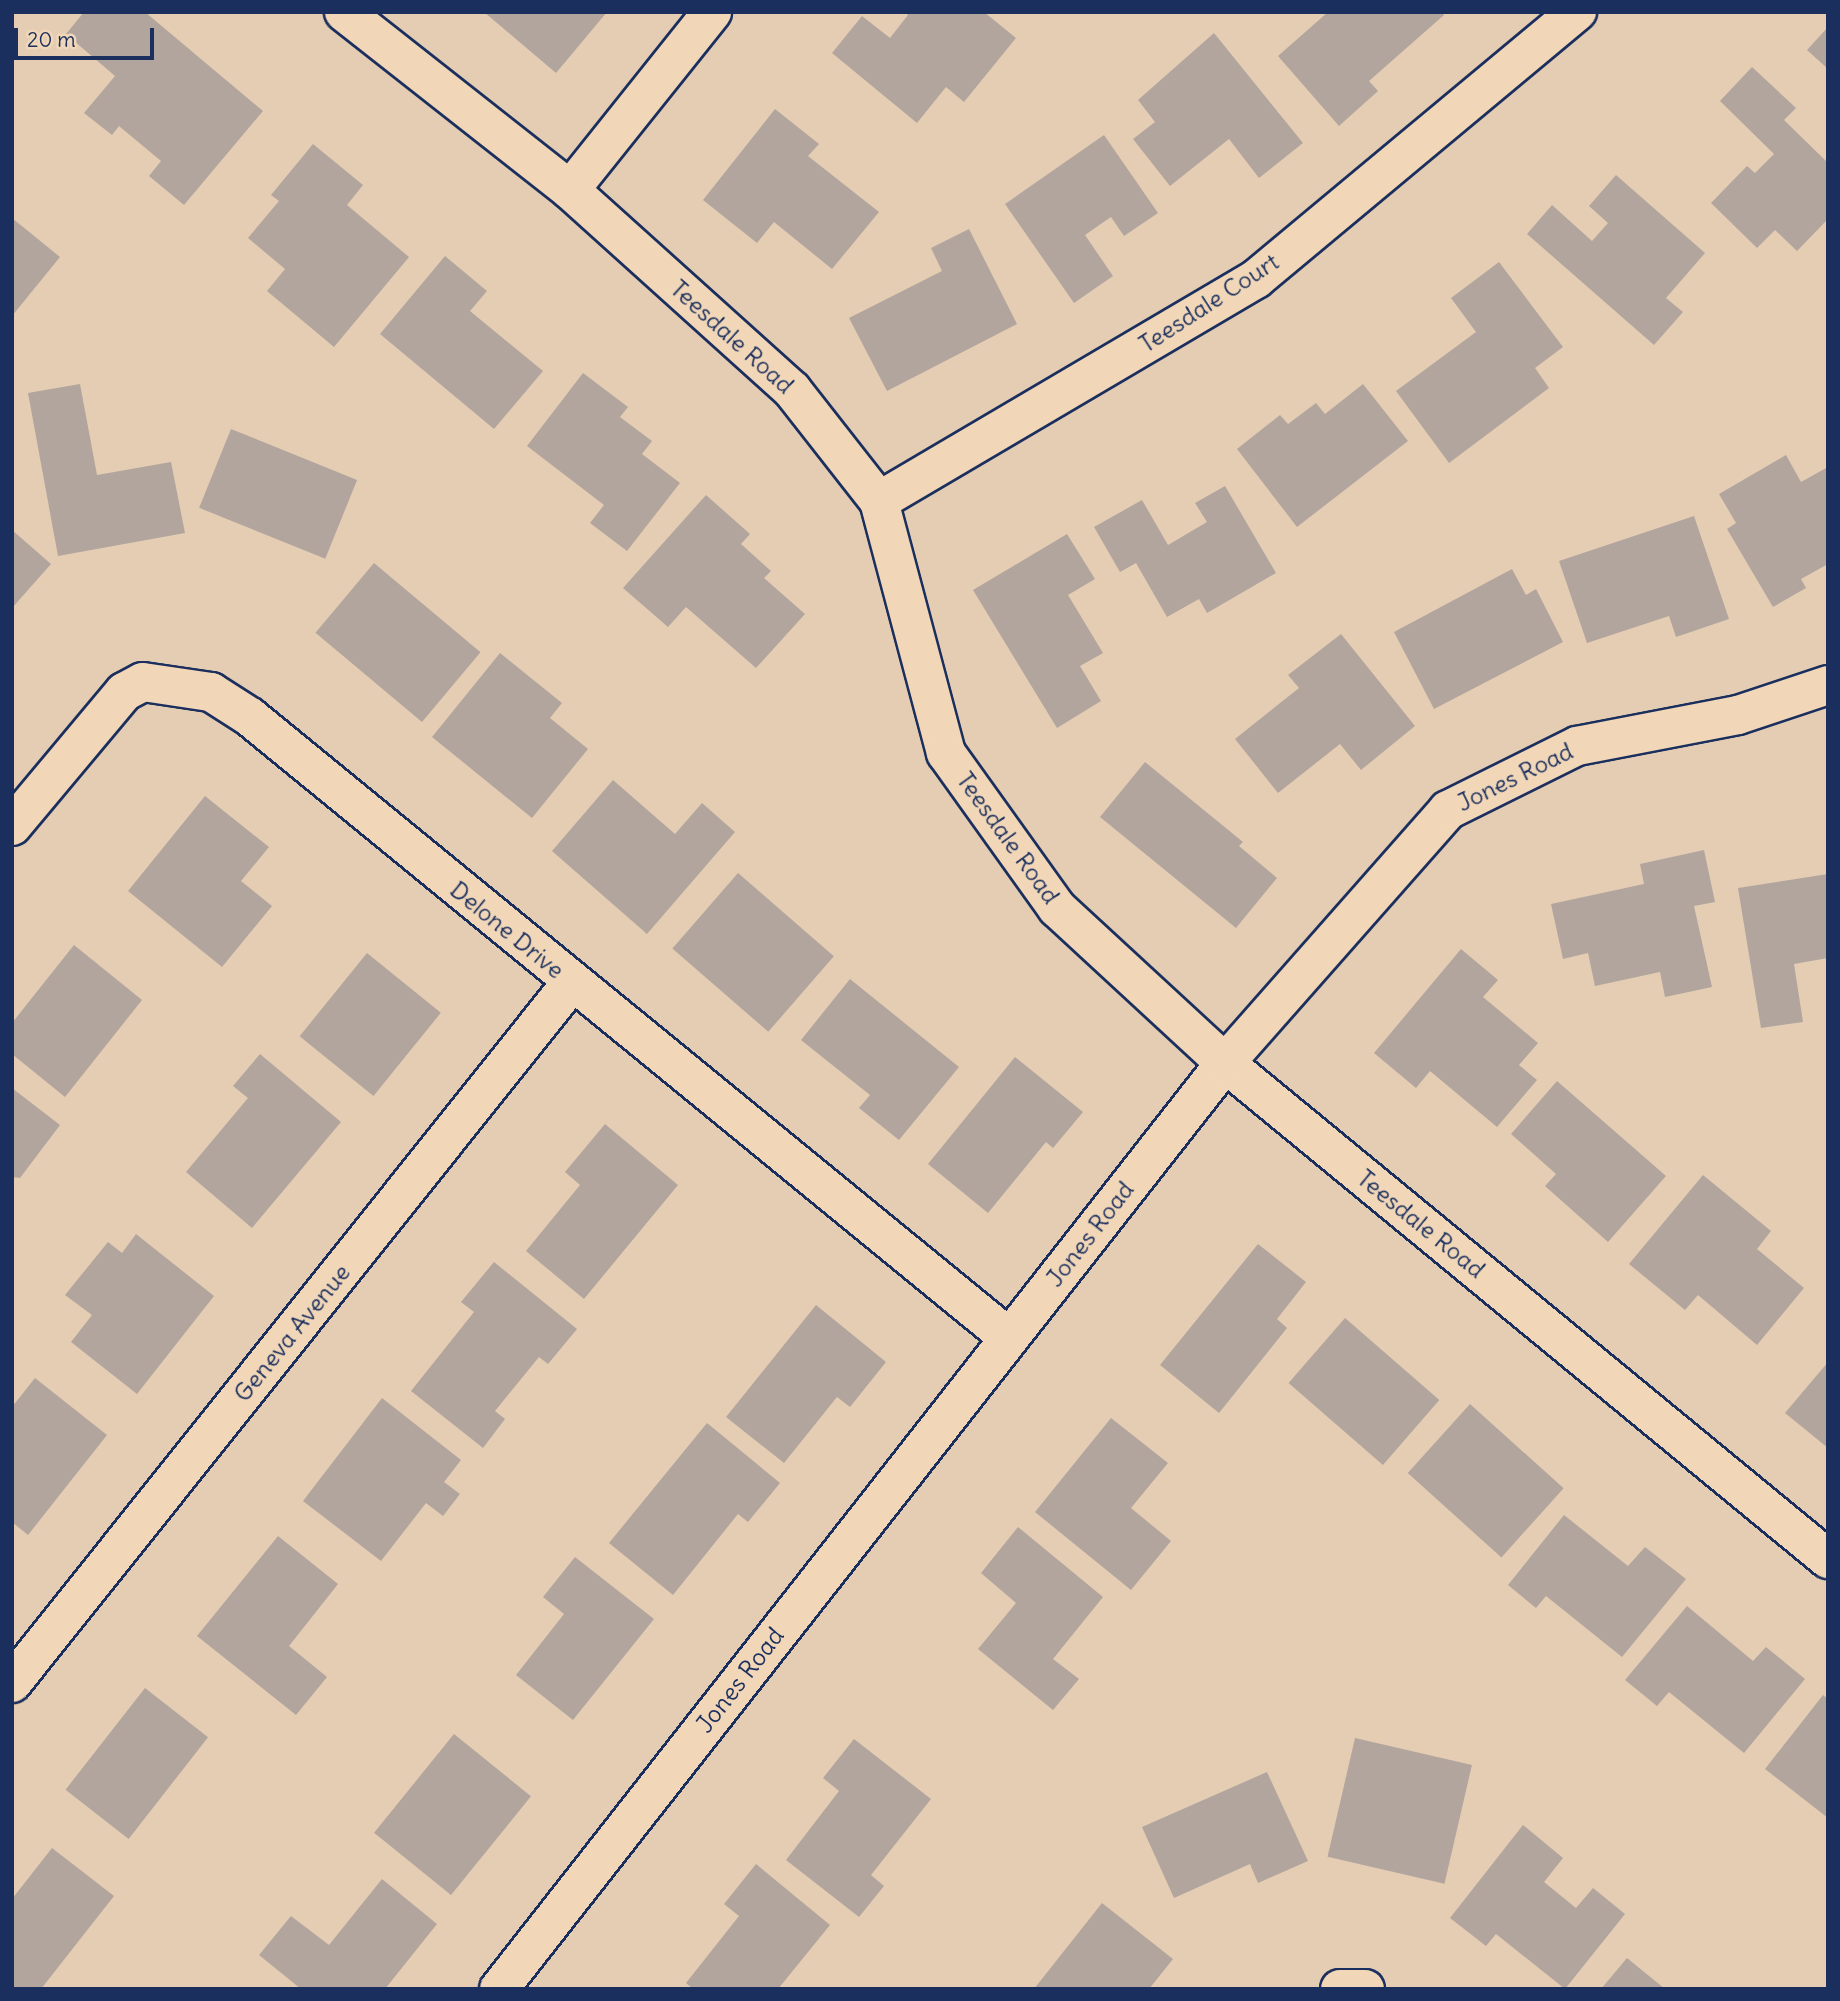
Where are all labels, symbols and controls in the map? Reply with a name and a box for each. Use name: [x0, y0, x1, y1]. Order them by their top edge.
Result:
scale bar: [18, 14, 158, 58]
text: 20 m: [27, 26, 76, 53]
street label: Teesdale Court: [1134, 247, 1284, 359]
street label: Teesdale Road: [664, 274, 800, 400]
street label: Jones Road: [1452, 737, 1578, 817]
street label: Teesdale Road: [951, 767, 1065, 909]
street label: Delone Drive: [444, 875, 570, 985]
street label: Teesdale Road: [1351, 1164, 1491, 1284]
street label: Jones Road: [1040, 1176, 1140, 1292]
street label: Geneva Avenue: [228, 1258, 356, 1408]
street label: Jones Road: [690, 1622, 790, 1738]

